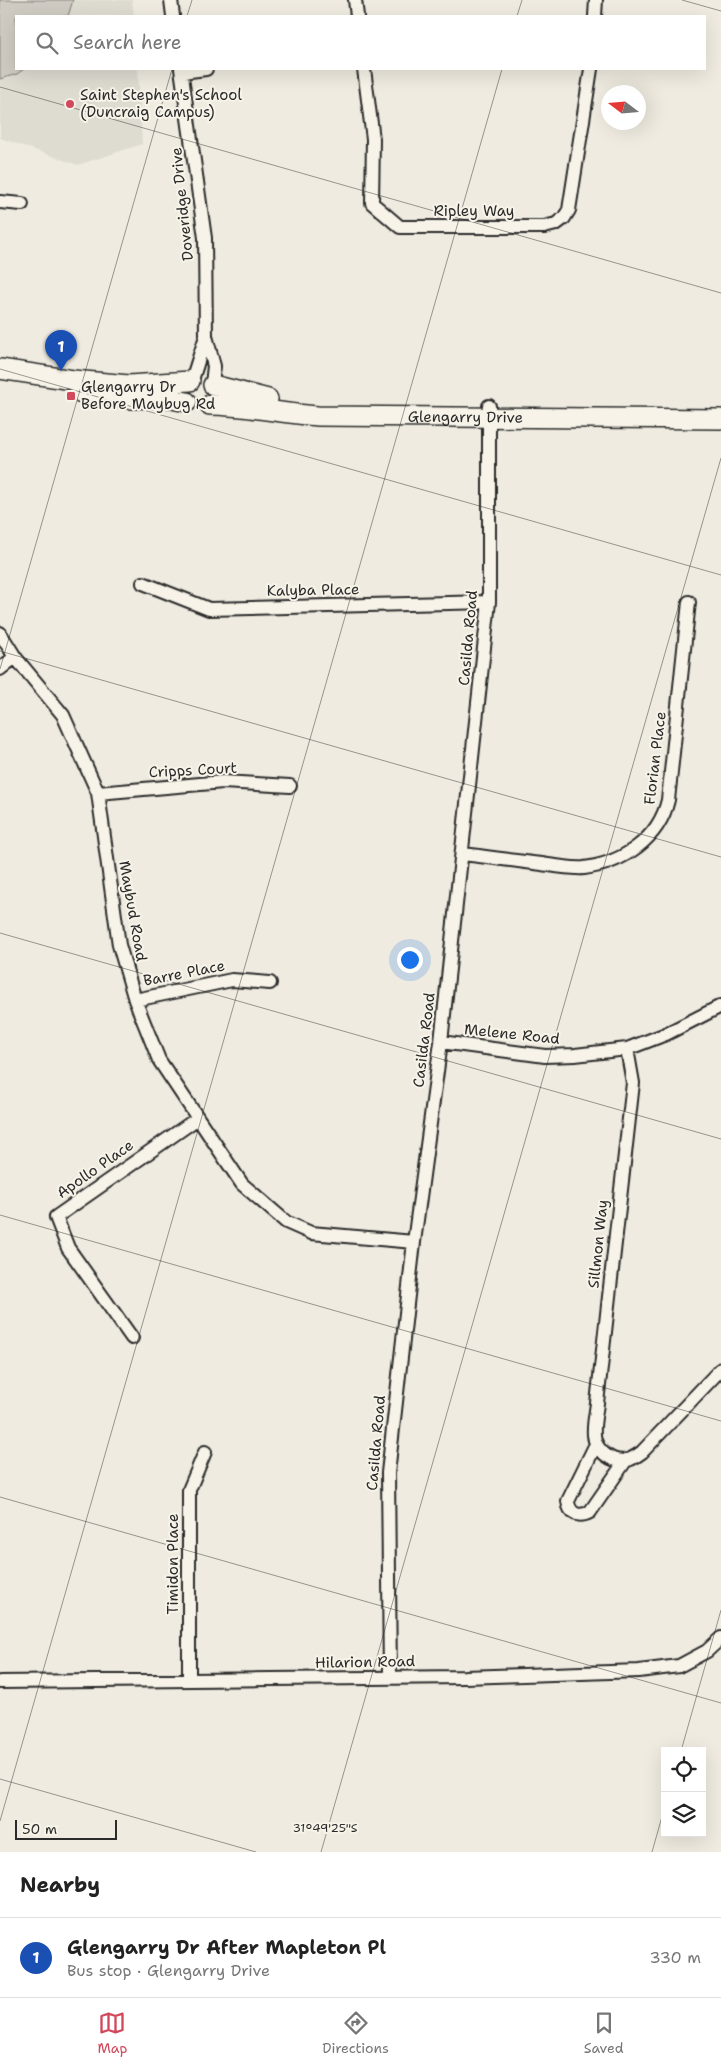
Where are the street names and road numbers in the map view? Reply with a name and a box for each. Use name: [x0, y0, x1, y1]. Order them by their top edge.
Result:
street label: Doveridge Drive: [166, 146, 198, 262]
street label: Ripley Way: [434, 201, 514, 221]
street label: Glengarry Drive: [408, 407, 523, 428]
street label: Kalyba Place: [266, 579, 360, 601]
street label: Casilda Road: [454, 589, 482, 686]
street label: Florian Place: [639, 710, 671, 806]
street label: Cripps Court: [148, 758, 238, 782]
street label: Maybud Road: [114, 859, 152, 963]
street label: Barre Place: [142, 955, 226, 991]
street label: Casilda Road: [408, 991, 440, 1089]
street label: Melene Road: [463, 1019, 561, 1049]
street label: Apollo Place: [53, 1135, 137, 1203]
street label: Sillmon Way: [583, 1199, 613, 1289]
street label: Casilda Road: [362, 1394, 390, 1491]
street label: Timidon Place: [163, 1514, 183, 1614]
street label: Hilarion Road: [315, 1651, 416, 1673]

